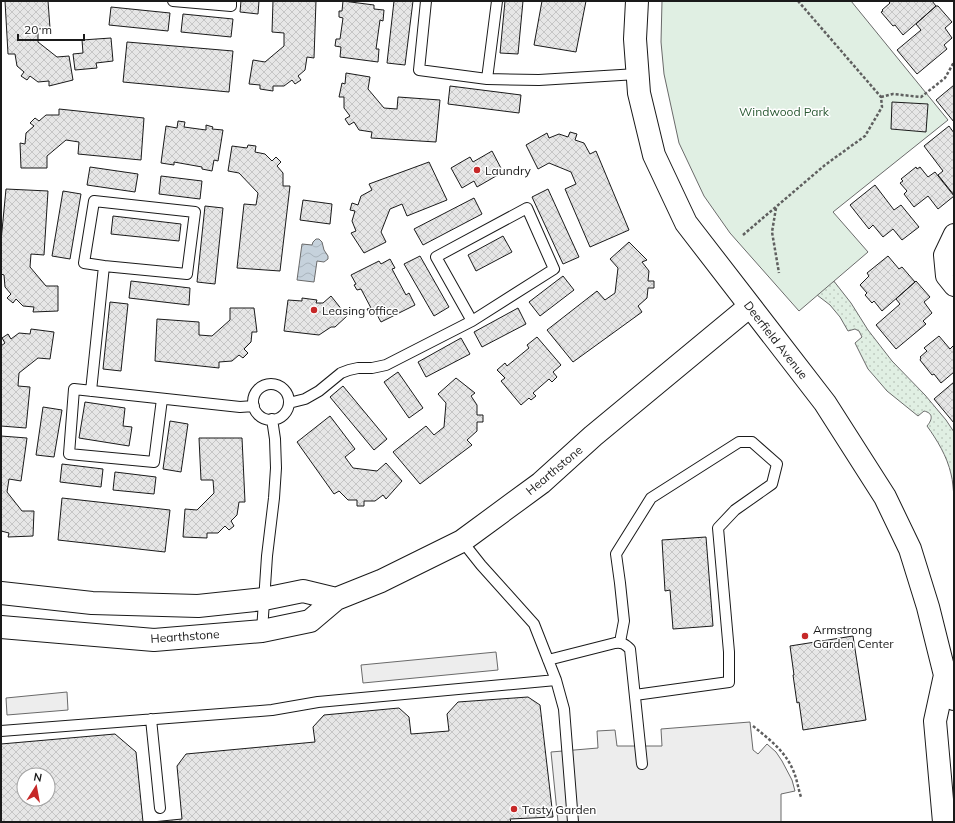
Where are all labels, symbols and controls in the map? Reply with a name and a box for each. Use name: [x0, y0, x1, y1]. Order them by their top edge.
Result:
scale bar: [18, 16, 84, 42]
text: 20 m: [24, 22, 52, 37]
park label: Windwood Park: [739, 104, 830, 119]
place label: Laundry: [485, 163, 532, 178]
marker: Laundry: [472, 165, 482, 175]
street label: Deerfield Avenue: [741, 298, 811, 382]
place label: Leasing office: [322, 303, 398, 318]
marker: Leasing office: [309, 305, 319, 315]
street label: Hearthstone: [523, 442, 585, 498]
place label: Armstrong Garden Center: [813, 622, 894, 651]
street label: Hearthstone: [150, 626, 220, 646]
marker: Armstrong Garden Center: [800, 631, 810, 641]
north arrow: [16, 767, 56, 807]
text: N: [32, 770, 43, 785]
place label: Tasty Garden: [522, 802, 596, 817]
marker: Tasty Garden: [509, 804, 519, 814]

